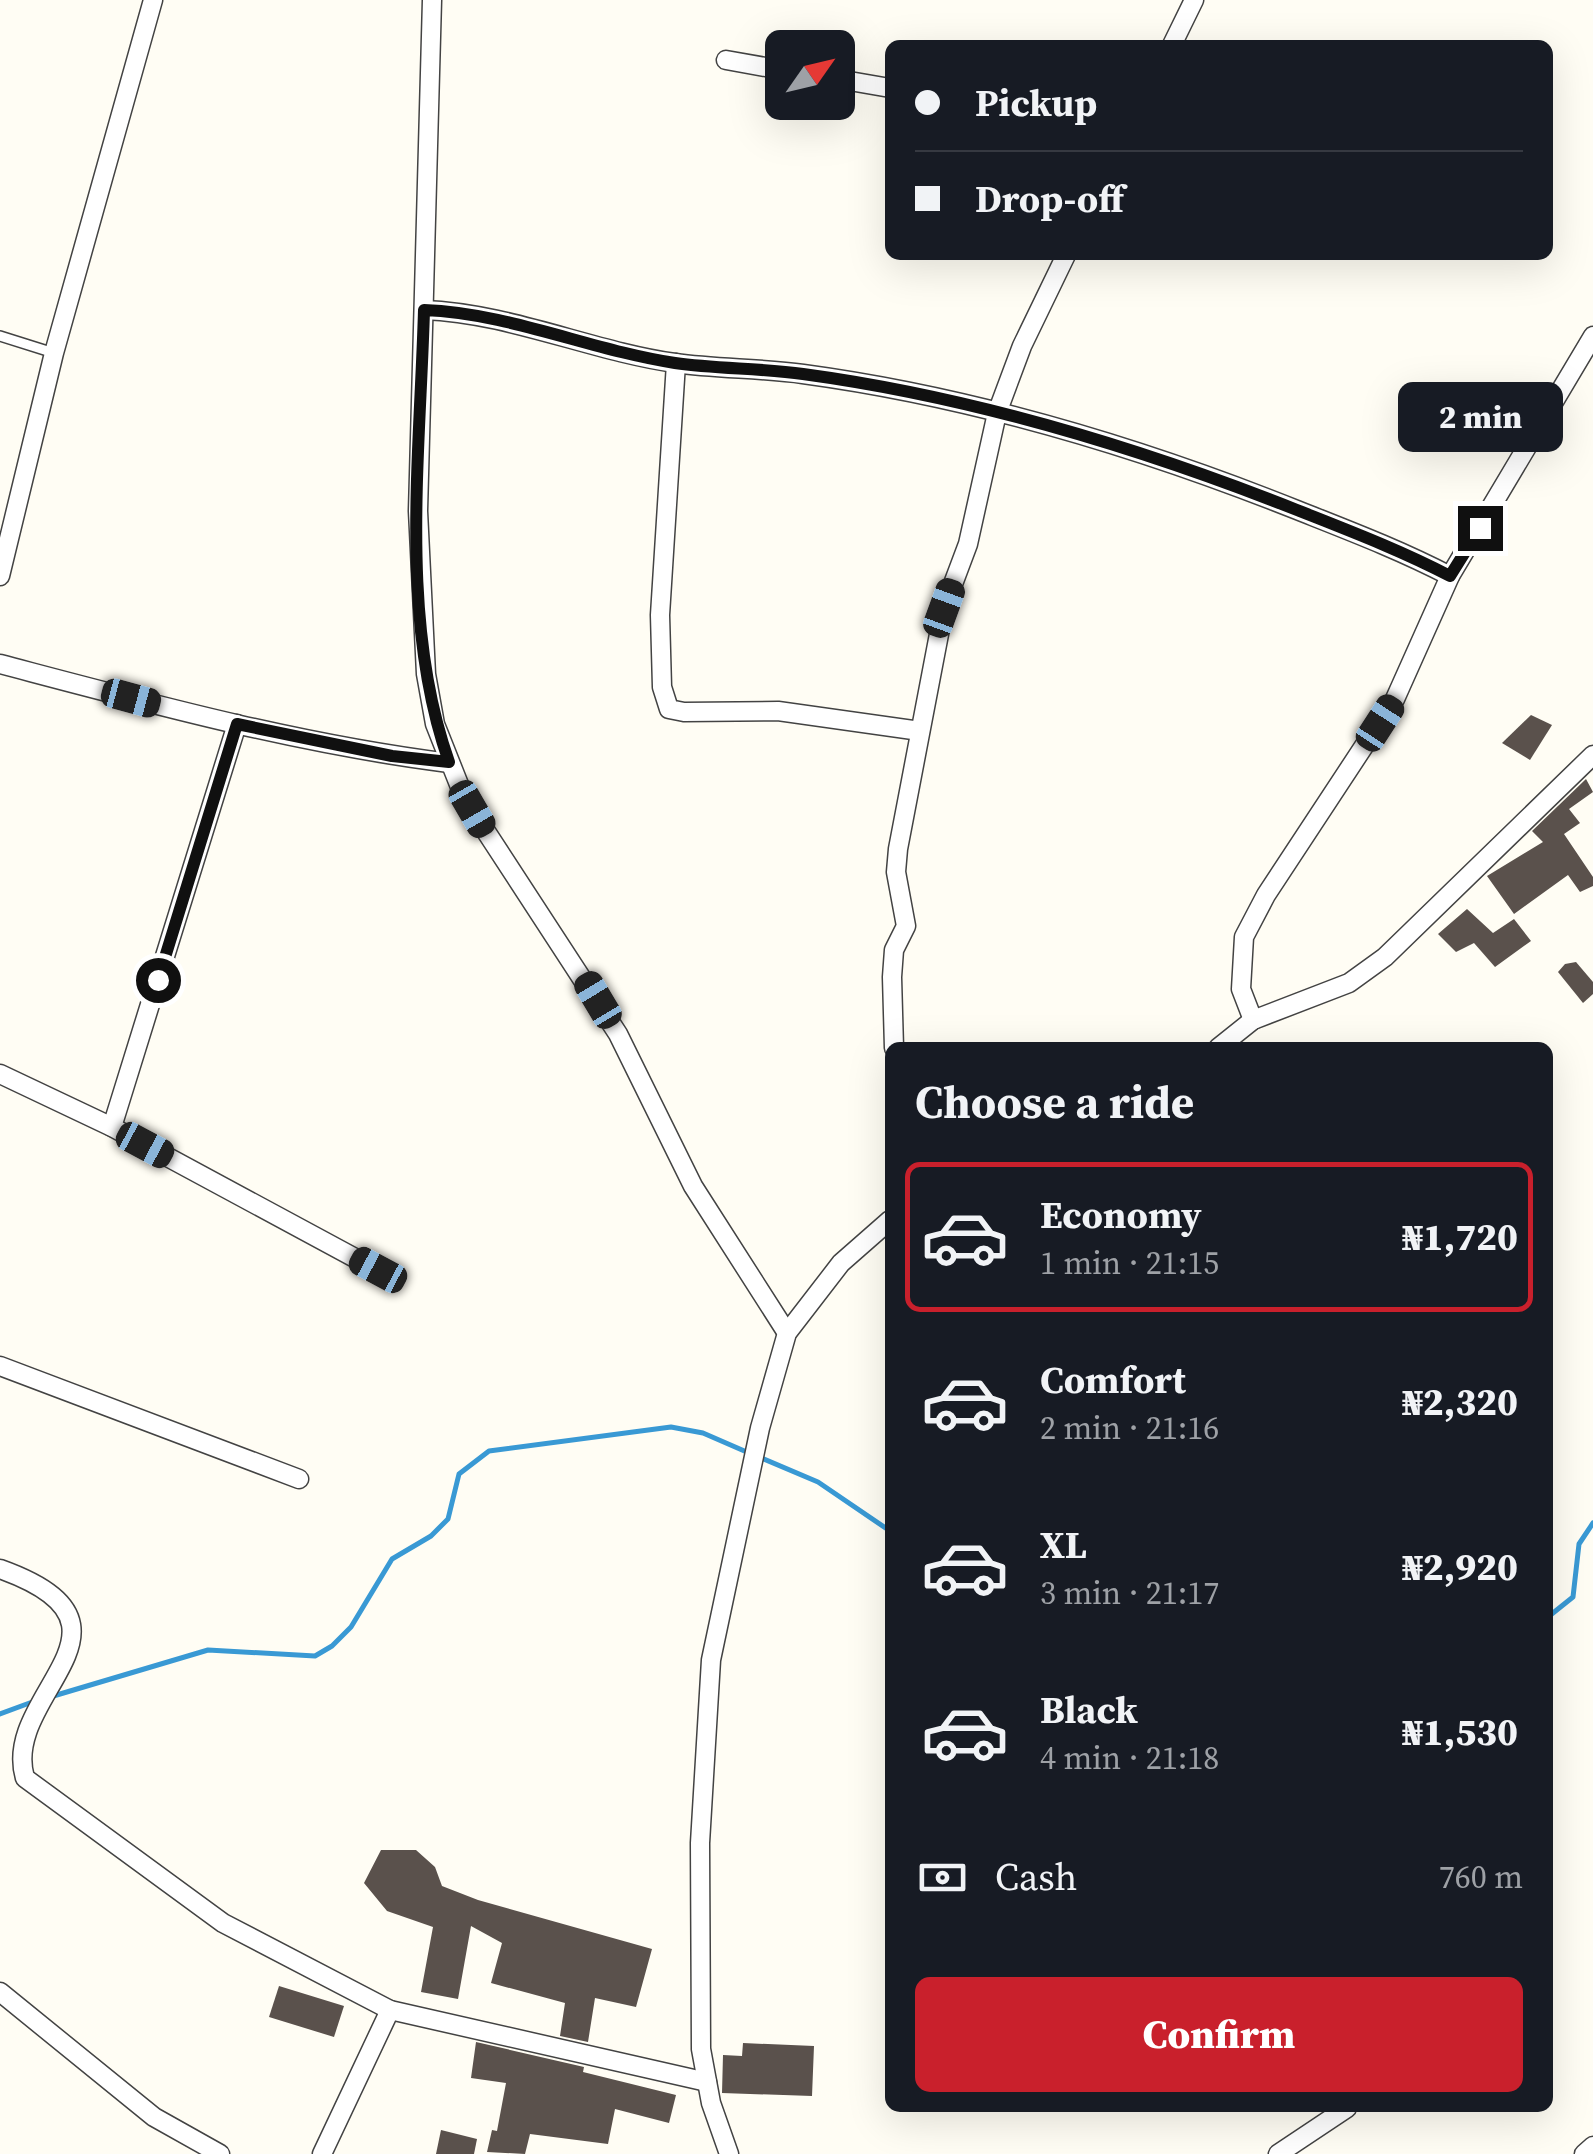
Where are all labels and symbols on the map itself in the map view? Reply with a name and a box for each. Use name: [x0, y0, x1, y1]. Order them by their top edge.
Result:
north arrow: [765, 30, 855, 120]
callout: 2 min: [1398, 383, 1562, 453]
route end: [1458, 506, 1503, 551]
car: [920, 575, 968, 641]
car: [98, 676, 164, 720]
car: [1351, 690, 1409, 756]
car: [444, 776, 500, 842]
route start: [136, 958, 181, 1003]
car: [570, 967, 626, 1033]
car: [111, 1118, 179, 1172]
car: [344, 1243, 412, 1297]

